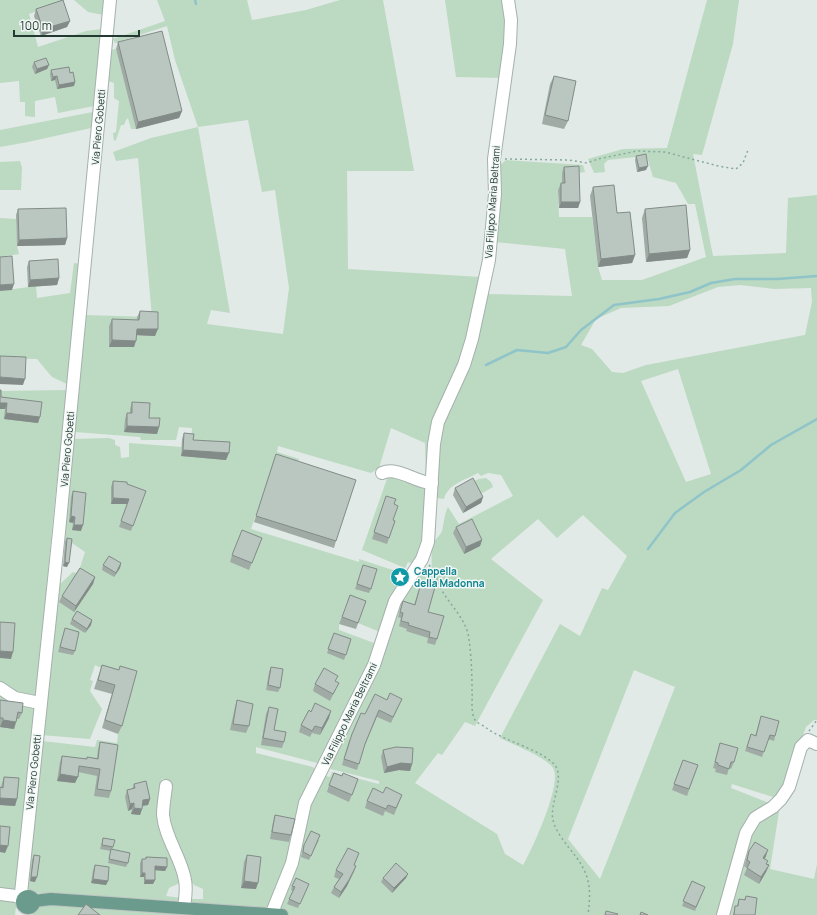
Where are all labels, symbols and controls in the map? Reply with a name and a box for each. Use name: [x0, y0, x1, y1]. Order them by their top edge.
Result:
scale bar: [14, 12, 139, 38]
text: 100 m: [20, 17, 52, 34]
street label: Via Piero Gobetti: [88, 89, 108, 165]
street label: Via Filippo Maria Beltrami: [481, 145, 503, 259]
street label: Via Piero Gobetti: [57, 411, 77, 487]
place label: Cappella della Madonna: [414, 564, 485, 590]
place icon: Cappella della Madonna: [389, 566, 411, 588]
street label: Via Filippo Maria Beltrami: [318, 660, 380, 768]
street label: Via Piero Gobetti: [22, 734, 44, 810]

